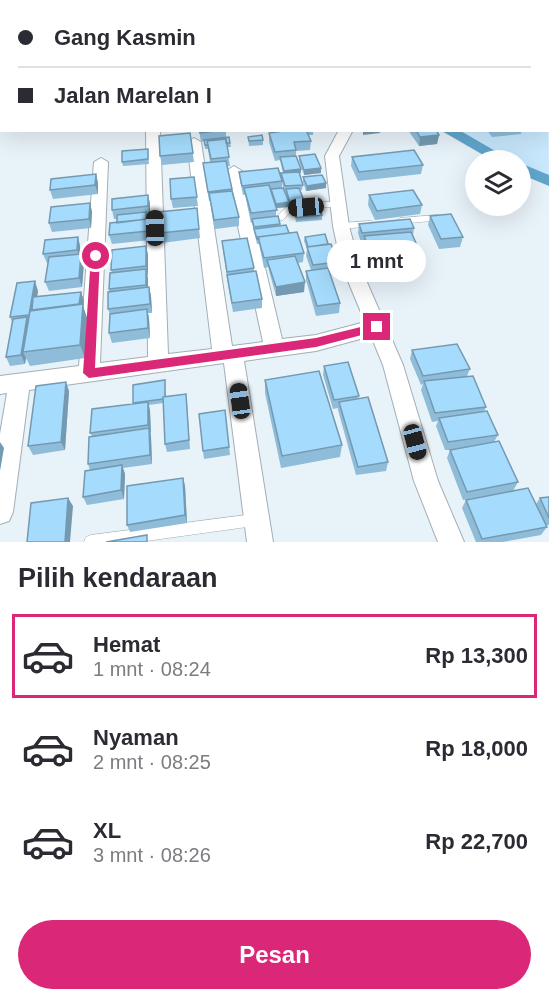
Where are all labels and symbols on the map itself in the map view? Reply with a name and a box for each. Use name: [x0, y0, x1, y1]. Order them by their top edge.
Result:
car: [287, 196, 325, 218]
car: [146, 210, 164, 246]
callout: 1 mnt: [328, 240, 427, 282]
route start: [82, 242, 109, 269]
route end: [363, 313, 390, 340]
car: [229, 382, 251, 420]
car: [402, 422, 428, 462]

